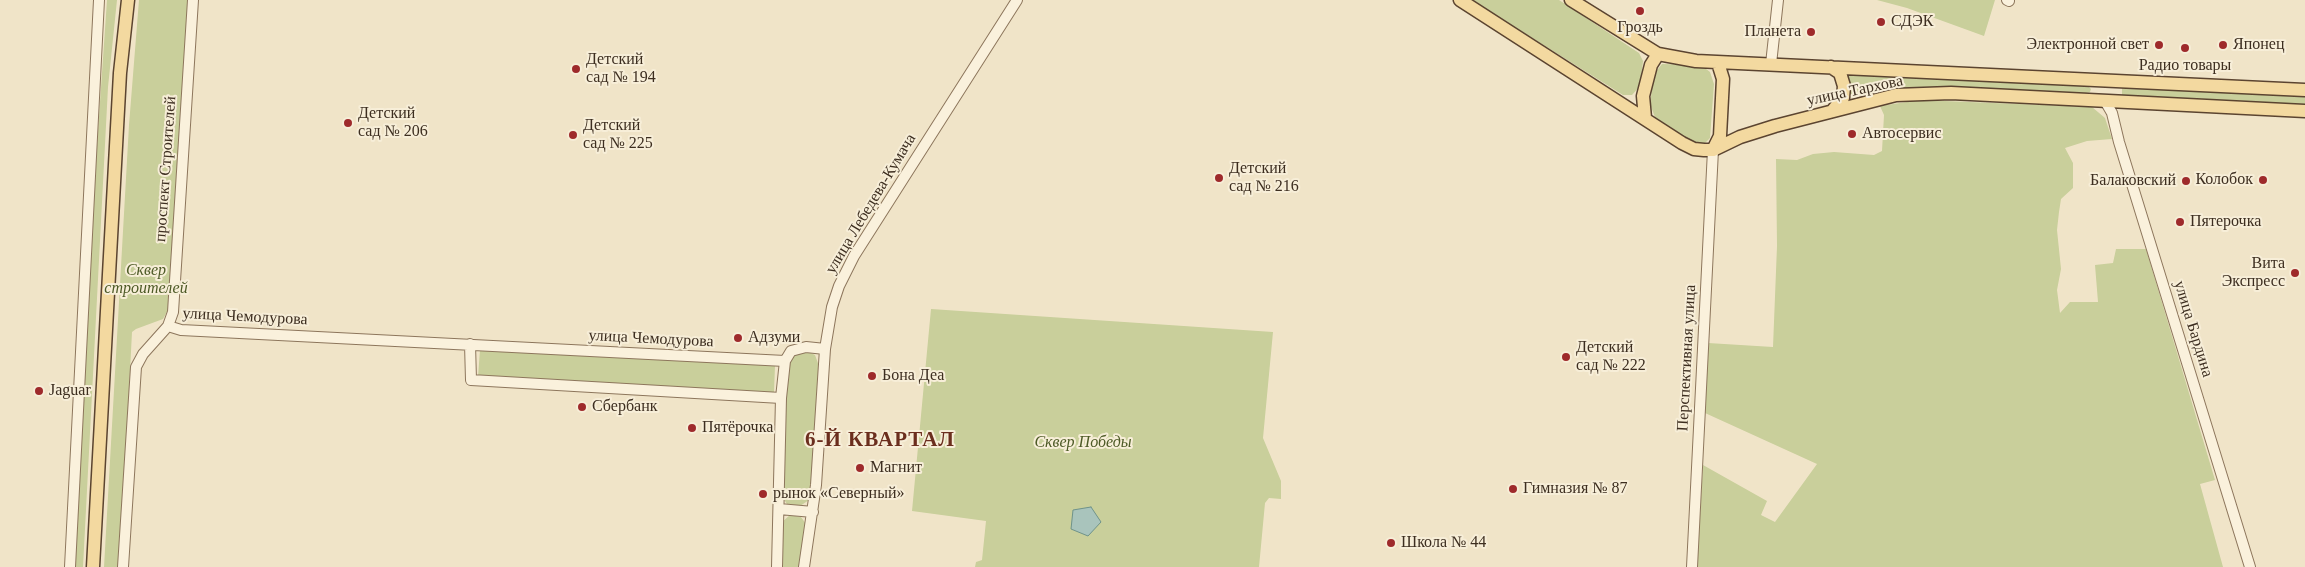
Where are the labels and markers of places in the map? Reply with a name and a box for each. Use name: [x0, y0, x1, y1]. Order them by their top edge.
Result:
marker: Гроздь: [1634, 5, 1646, 17]
place label: СДЭК: [1891, 12, 1933, 32]
marker: СДЭК: [1875, 16, 1887, 28]
place label: Гроздь: [1617, 18, 1663, 38]
place label: Планета: [1744, 22, 1801, 42]
marker: Планета: [1805, 26, 1817, 38]
place label: Электронной свет: [2026, 35, 2149, 55]
place label: Японец: [2233, 35, 2284, 55]
marker: Электронной свет: [2153, 39, 2165, 51]
marker: Японец: [2217, 39, 2229, 51]
marker: Радио товары: [2179, 42, 2191, 54]
place label: Детский сад № 194: [586, 50, 656, 88]
place label: Радио товары: [2139, 56, 2231, 76]
marker: Детский сад № 194: [570, 63, 582, 75]
place label: Детский сад № 206: [358, 104, 428, 142]
place label: Детский сад № 225: [583, 116, 653, 154]
marker: Детский сад № 206: [342, 117, 354, 129]
place label: Автосервис: [1862, 124, 1942, 144]
marker: Автосервис: [1846, 128, 1858, 140]
marker: Детский сад № 225: [567, 129, 579, 141]
place label: Детский сад № 216: [1229, 159, 1299, 197]
place label: Колобок: [2195, 170, 2253, 190]
place label: Балаковский: [2090, 171, 2176, 191]
marker: Детский сад № 216: [1213, 172, 1225, 184]
marker: Колобок: [2257, 174, 2269, 186]
marker: Балаковский: [2180, 175, 2192, 187]
place label: Пятерочка: [2190, 212, 2261, 232]
marker: Пятерочка: [2174, 216, 2186, 228]
place label: Вита Экспресс: [2222, 254, 2285, 292]
marker: Вита Экспресс: [2289, 267, 2301, 279]
place label: Адзуми: [748, 328, 800, 348]
marker: Адзуми: [732, 332, 744, 344]
place label: Детский сад № 222: [1576, 338, 1646, 376]
marker: Детский сад № 222: [1560, 351, 1572, 363]
place label: Бона Деа: [882, 366, 944, 386]
marker: Бона Деа: [866, 370, 878, 382]
place label: Jaguar: [49, 381, 91, 401]
marker: Jaguar: [33, 385, 45, 397]
place label: Сбербанк: [592, 397, 657, 417]
marker: Сбербанк: [576, 401, 588, 413]
place label: Пятёрочка: [702, 418, 773, 438]
marker: Пятёрочка: [686, 422, 698, 434]
place label: Магнит: [870, 458, 922, 478]
marker: Магнит: [854, 462, 866, 474]
place label: Гимназия № 87: [1523, 479, 1628, 499]
marker: Гимназия № 87: [1507, 483, 1519, 495]
place label: рынок «Северный»: [773, 484, 904, 504]
marker: рынок «Северный»: [757, 488, 769, 500]
place label: Школа № 44: [1401, 533, 1486, 553]
marker: Школа № 44: [1385, 537, 1397, 549]

